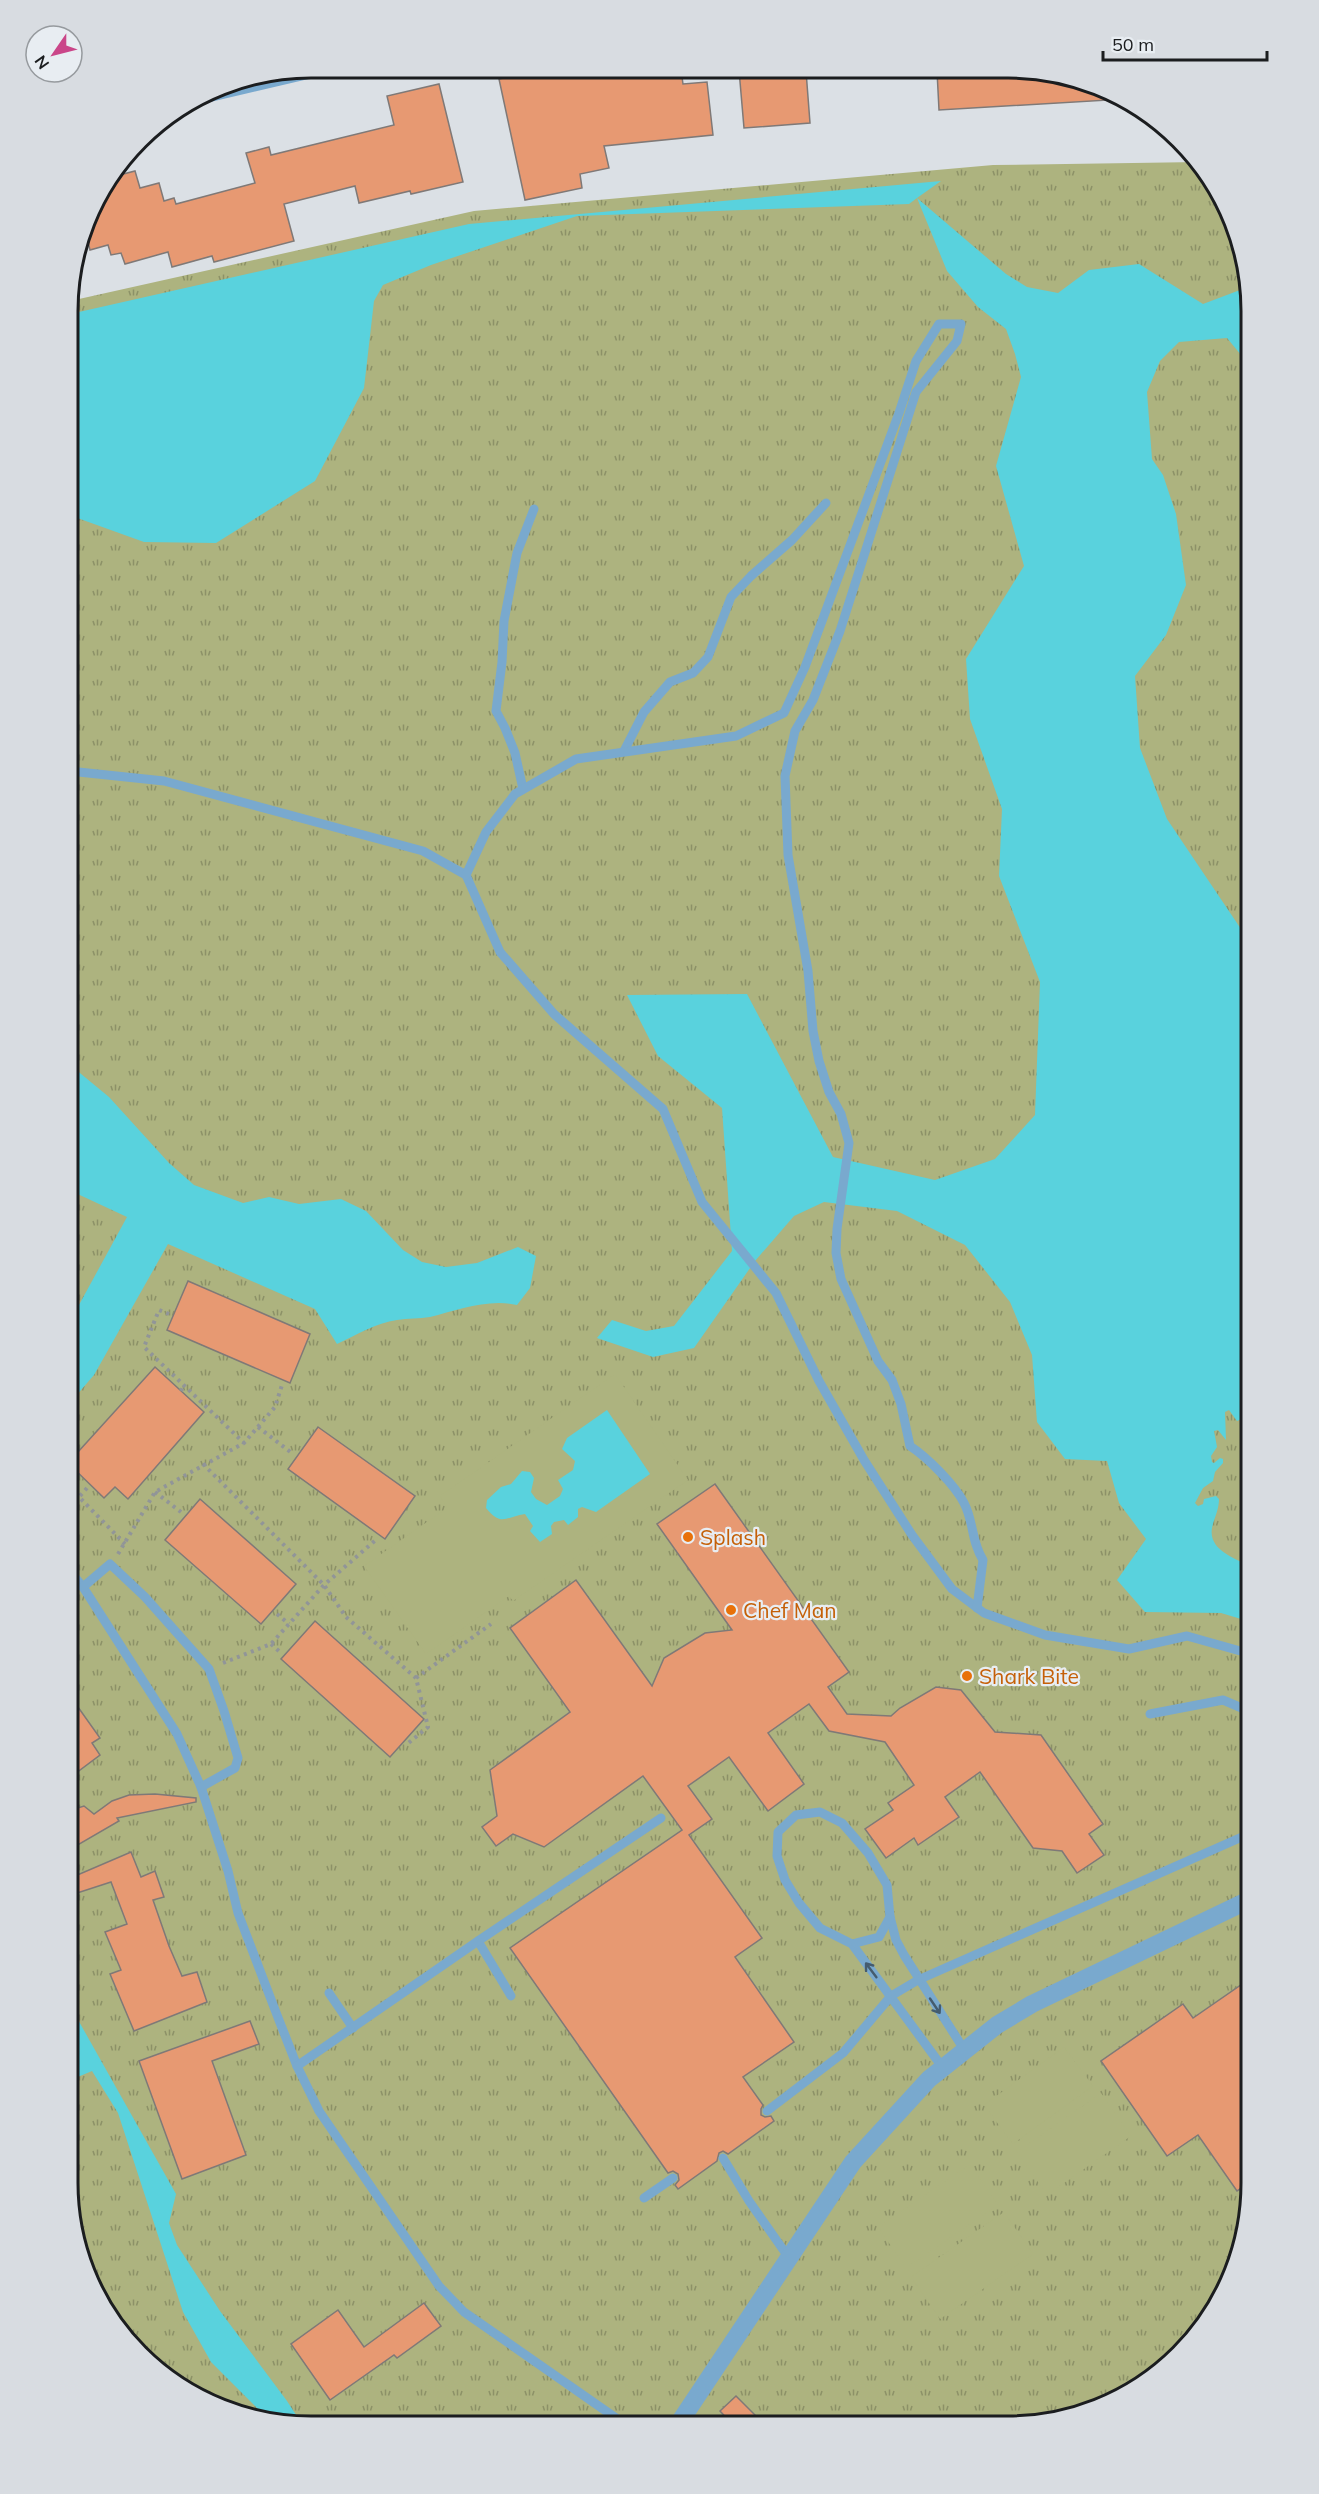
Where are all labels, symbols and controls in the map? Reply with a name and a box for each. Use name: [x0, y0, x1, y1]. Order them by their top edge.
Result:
north arrow: [24, 24, 84, 84]
scale bar: [1103, 24, 1266, 62]
text: 50 m: [1112, 33, 1154, 56]
text: N: [30, 52, 53, 73]
place label: Splash: [700, 1524, 766, 1550]
marker: Splash: [681, 1530, 695, 1544]
place label: Chef Man: [743, 1597, 837, 1623]
marker: Chef Man: [724, 1603, 738, 1617]
place label: Shark Bite: [979, 1663, 1079, 1689]
marker: Shark Bite: [960, 1669, 974, 1683]
one-way arrow: [865, 1962, 878, 1978]
one-way arrow: [930, 1997, 942, 2014]

